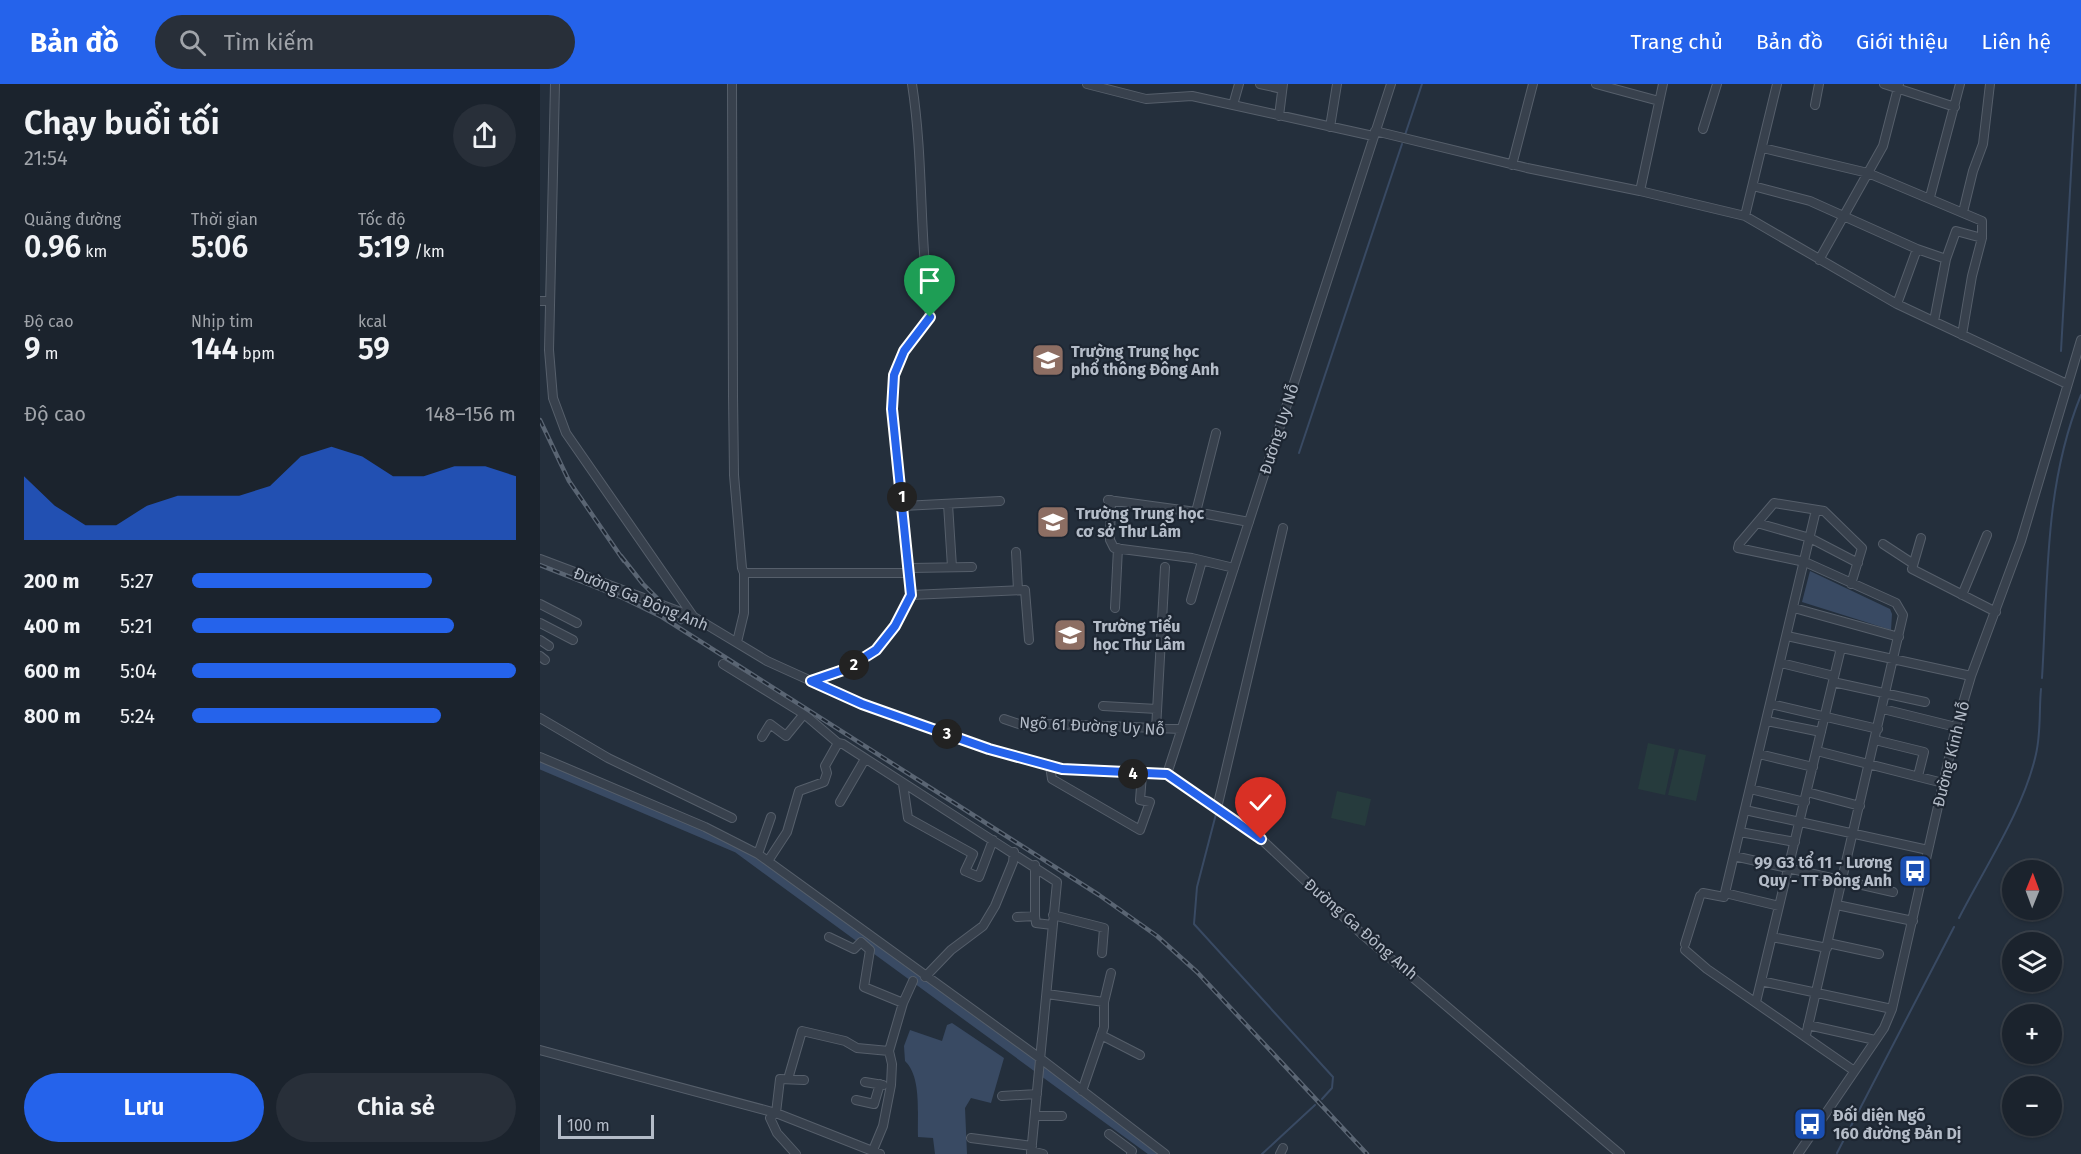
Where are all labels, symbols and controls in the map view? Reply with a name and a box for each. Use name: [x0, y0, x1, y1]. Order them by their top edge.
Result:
search box: [155, 15, 575, 69]
text: Bản đồ: [30, 26, 119, 59]
icon: search: [176, 26, 209, 59]
text: Tìm kiếm: [224, 29, 314, 56]
text: Trang chủ: [1631, 29, 1723, 55]
text: Bản đồ: [1756, 29, 1823, 55]
text: Giới thiệu: [1856, 29, 1949, 55]
text: Liên hệ: [1982, 29, 2051, 55]
text: Chạy buổi tối: [24, 103, 220, 143]
button: share: [453, 104, 516, 167]
text: 21:54: [24, 146, 68, 170]
text: Quãng đường: [24, 210, 121, 229]
text: Thời gian: [191, 210, 258, 229]
text: Tốc độ: [358, 210, 406, 229]
text: 0.96: [24, 229, 81, 265]
text: 5:06: [191, 229, 248, 265]
text: 5:19: [358, 229, 410, 265]
text: km: [81, 242, 107, 261]
text: /km: [410, 242, 445, 261]
pin: [904, 255, 955, 317]
icon: arrive: [913, 264, 946, 297]
text: Độ cao: [24, 312, 74, 331]
text: Nhịp tim: [191, 312, 254, 331]
text: kcal: [358, 312, 387, 331]
text: 9: [24, 331, 41, 367]
text: 144: [191, 331, 238, 367]
text: 59: [358, 331, 390, 367]
school or university icon: Trường Trung học phổ thông Đông Anh: [1030, 342, 1066, 378]
place label: Trường Trung học phổ thông Đông Anh: [1071, 342, 1219, 379]
text: m: [41, 344, 59, 363]
text: bpm: [238, 344, 275, 363]
street label: Đường Uy Nỗ: [1255, 381, 1303, 477]
text: Độ cao: [24, 402, 86, 426]
text: 148–156 m: [425, 402, 516, 426]
pin: 1: [887, 482, 917, 512]
text: 1: [898, 487, 906, 506]
school or university icon: Trường Trung học cơ sở Thư Lâm: [1035, 504, 1071, 540]
place label: Trường Trung học cơ sở Thư Lâm: [1076, 504, 1205, 541]
street label: Đường Ga Đông Anh: [571, 563, 711, 635]
text: 200 m: [24, 569, 79, 593]
text: 5:27: [120, 569, 153, 593]
text: 400 m: [24, 614, 80, 638]
text: 5:21: [120, 614, 153, 638]
place label: Trường Tiểu học Thư Lâm: [1093, 614, 1185, 654]
school or university icon: Trường Tiểu học Thư Lâm: [1052, 617, 1088, 653]
pin: 2: [839, 650, 869, 680]
text: 2: [850, 655, 858, 674]
text: 600 m: [24, 659, 80, 683]
text: 5:04: [120, 659, 157, 683]
street label: Đường Kính Nỗ: [1929, 699, 1973, 809]
text: 800 m: [24, 704, 81, 728]
text: 5:24: [120, 704, 155, 728]
street label: Ngõ 61 Đường Uy Nỗ: [1019, 713, 1165, 739]
pin: 3: [932, 719, 962, 749]
text: 3: [943, 724, 951, 743]
pin: 4: [1118, 759, 1148, 789]
text: 4: [1128, 764, 1138, 783]
pin: [1235, 777, 1286, 839]
icon: check: [1244, 786, 1277, 819]
place label: 99 G3 tổ 11 - Lương Quy - TT Đông Anh: [1754, 850, 1892, 890]
bus stop icon: 99 G3 tổ 11 - Lương Quy - TT Đông Anh: [1897, 853, 1933, 889]
north arrow: [2002, 860, 2062, 920]
map controls: [2002, 860, 2062, 1136]
street label: Đường Ga Đông Anh: [1300, 875, 1422, 983]
button: layers: [2002, 932, 2062, 992]
button: +: [2002, 1004, 2062, 1064]
button: Lưu: [24, 1073, 264, 1142]
button: Chia sẻ: [276, 1073, 516, 1142]
button: −: [2002, 1076, 2062, 1136]
place label: Đối diện Ngõ 160 đường Đản Dị: [1833, 1105, 1961, 1143]
bus stop icon: Đối diện Ngõ 160 đường Đản Dị: [1792, 1106, 1828, 1142]
scale bar: [558, 1112, 654, 1140]
text: 100 m: [567, 1116, 610, 1135]

